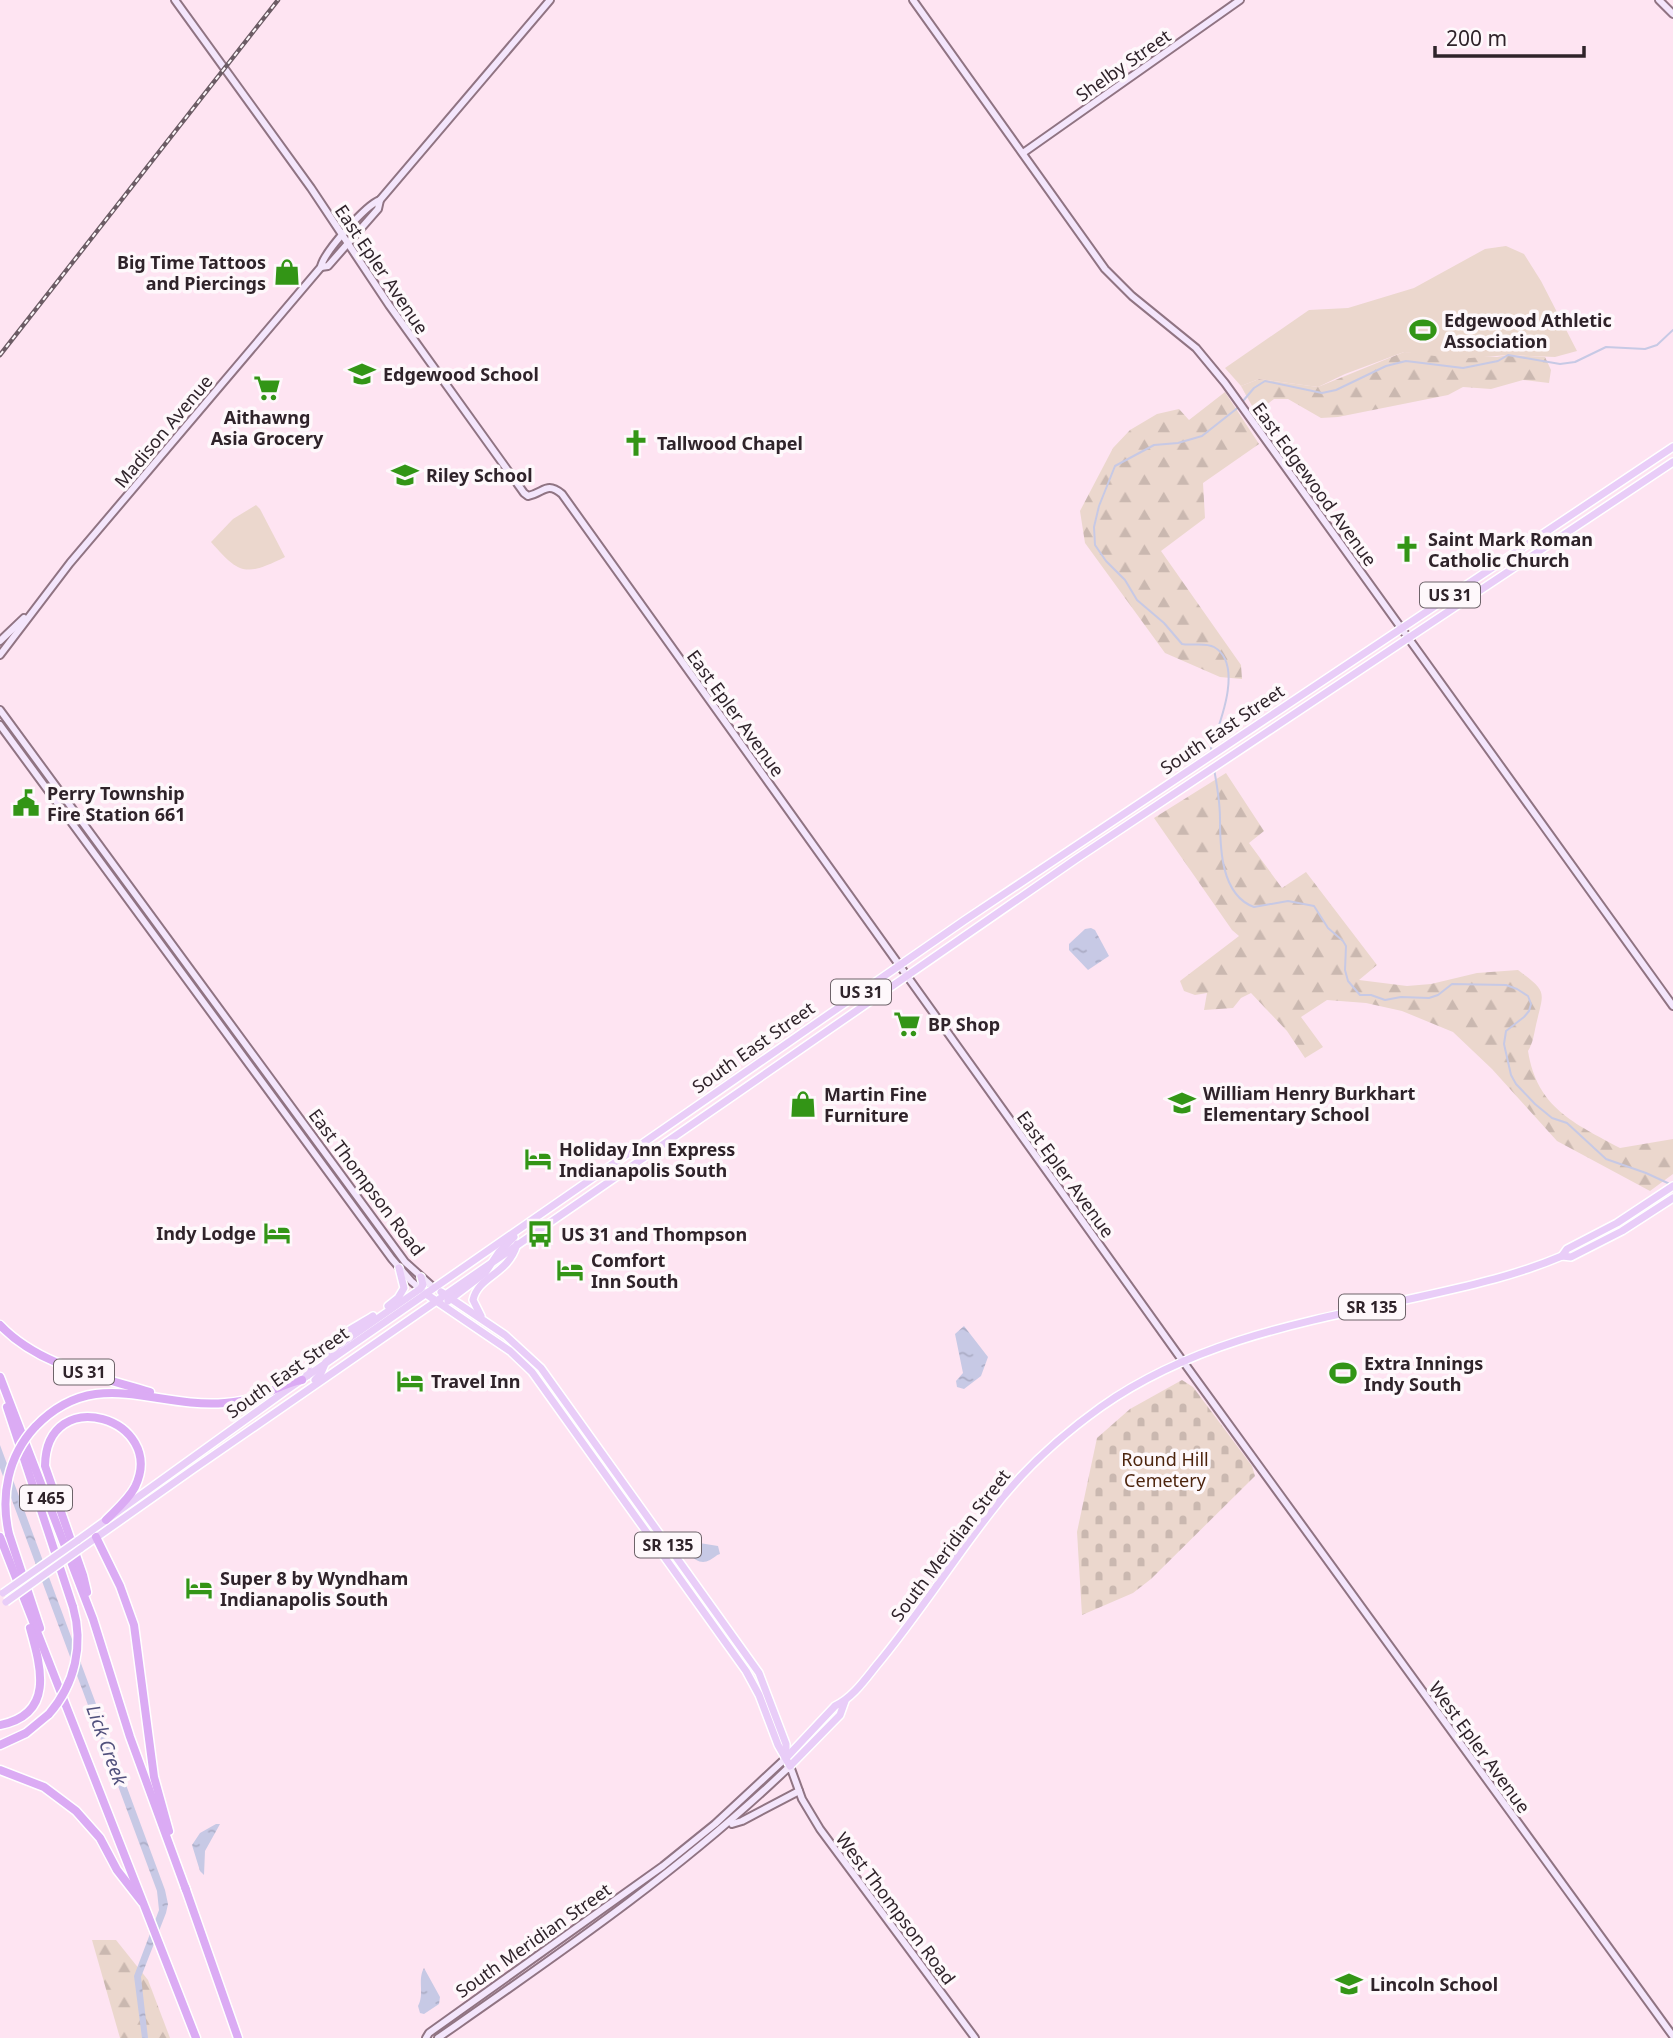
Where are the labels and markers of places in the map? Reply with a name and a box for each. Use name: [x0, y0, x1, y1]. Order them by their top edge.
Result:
place label: Big Time Tattoos and Piercings: [117, 250, 266, 295]
shop icon: Big Time Tattoos and Piercings: [272, 257, 302, 287]
place label: Edgewood Athletic Association: [1444, 308, 1612, 353]
sports icon: Edgewood Athletic Association: [1408, 315, 1438, 345]
school or university icon: Edgewood School: [347, 359, 377, 389]
place label: Edgewood School: [383, 362, 539, 386]
supermarket icon: Aithawng Asia Grocery: [252, 373, 282, 403]
place label: Aithawng Asia Grocery: [211, 405, 324, 450]
church icon: Tallwood Chapel: [621, 428, 651, 458]
place label: Tallwood Chapel: [657, 431, 803, 455]
school or university icon: Riley School: [390, 460, 420, 490]
place label: Riley School: [426, 463, 533, 487]
place label: Saint Mark Roman Catholic Church: [1428, 527, 1593, 572]
church icon: Saint Mark Roman Catholic Church: [1392, 534, 1422, 564]
place label: Perry Township Fire Station 661: [47, 781, 186, 826]
public building icon: Perry Township Fire Station 661: [11, 788, 41, 818]
supermarket icon: BP Shop: [892, 1009, 922, 1039]
place label: BP Shop: [928, 1012, 1000, 1036]
place label: William Henry Burkhart Elementary School: [1203, 1081, 1416, 1126]
place label: Martin Fine Furniture: [824, 1082, 927, 1127]
school or university icon: William Henry Burkhart Elementary School: [1167, 1088, 1197, 1118]
shop icon: Martin Fine Furniture: [788, 1089, 818, 1119]
place label: Holiday Inn Express Indianapolis South: [559, 1137, 735, 1182]
hotel icon: Holiday Inn Express Indianapolis South: [523, 1144, 553, 1174]
hotel icon: Indy Lodge: [262, 1218, 292, 1248]
bus stop icon: US 31 and Thompson: [525, 1219, 555, 1249]
place label: Indy Lodge: [156, 1221, 256, 1245]
place label: US 31 and Thompson: [561, 1222, 747, 1246]
place label: Comfort Inn South: [591, 1248, 678, 1293]
hotel icon: Comfort Inn South: [555, 1255, 585, 1285]
place label: Extra Innings Indy South: [1364, 1351, 1483, 1396]
sports icon: Extra Innings Indy South: [1328, 1358, 1358, 1388]
hotel icon: Travel Inn: [395, 1366, 425, 1396]
place label: Travel Inn: [431, 1369, 520, 1393]
place label: Super 8 by Wyndham Indianapolis South: [220, 1566, 408, 1611]
hotel icon: Super 8 by Wyndham Indianapolis South: [184, 1573, 214, 1603]
school or university icon: Lincoln School: [1334, 1969, 1364, 1999]
place label: Lincoln School: [1370, 1972, 1498, 1996]

